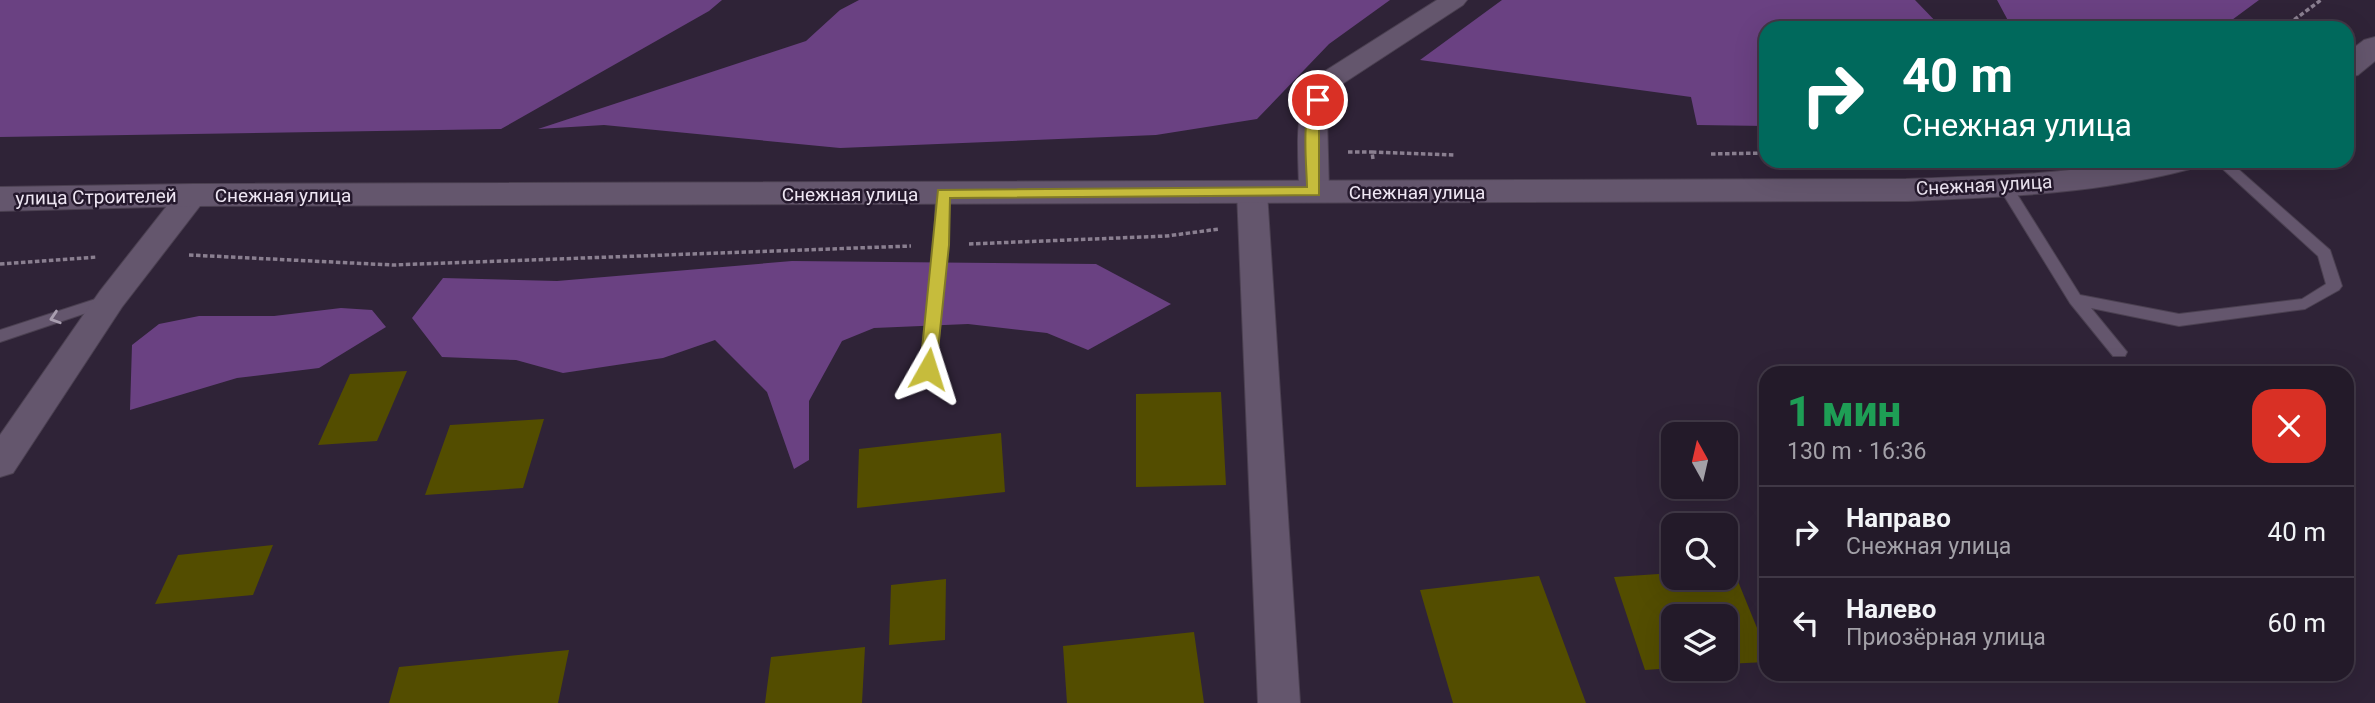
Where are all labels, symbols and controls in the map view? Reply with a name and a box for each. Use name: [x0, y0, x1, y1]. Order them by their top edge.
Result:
text: 40 m: [1902, 47, 2013, 104]
icon: right: [1787, 49, 1878, 140]
pin: [1288, 70, 1348, 130]
icon: arrive: [1299, 81, 1337, 119]
text: Снежная улица: [1902, 106, 2132, 144]
street label: Снежная улица: [1915, 170, 2053, 200]
street label: Снежная улица: [1349, 181, 1485, 204]
street label: Снежная улица: [782, 183, 918, 206]
street label: улица Строителей: [15, 184, 177, 210]
street label: Снежная улица: [215, 184, 351, 207]
one-way arrow: [50, 310, 62, 324]
position arrow: [891, 332, 965, 406]
text: 1 мин: [1787, 387, 1901, 436]
button: close: [2252, 389, 2326, 463]
north arrow: [1661, 422, 1738, 499]
map controls: [1661, 422, 1738, 681]
text: 130 m · 16:36: [1787, 438, 1926, 465]
text: Направо: [1846, 503, 1951, 533]
button: search: [1661, 513, 1738, 590]
icon: right: [1787, 513, 1825, 551]
text: 40 m: [2268, 517, 2326, 547]
text: Снежная улица: [1846, 533, 2011, 560]
text: Налево: [1846, 594, 1936, 624]
button: layers: [1661, 604, 1738, 681]
icon: left: [1787, 604, 1825, 642]
text: 60 m: [2268, 608, 2326, 638]
text: Приозёрная улица: [1846, 624, 2046, 651]

